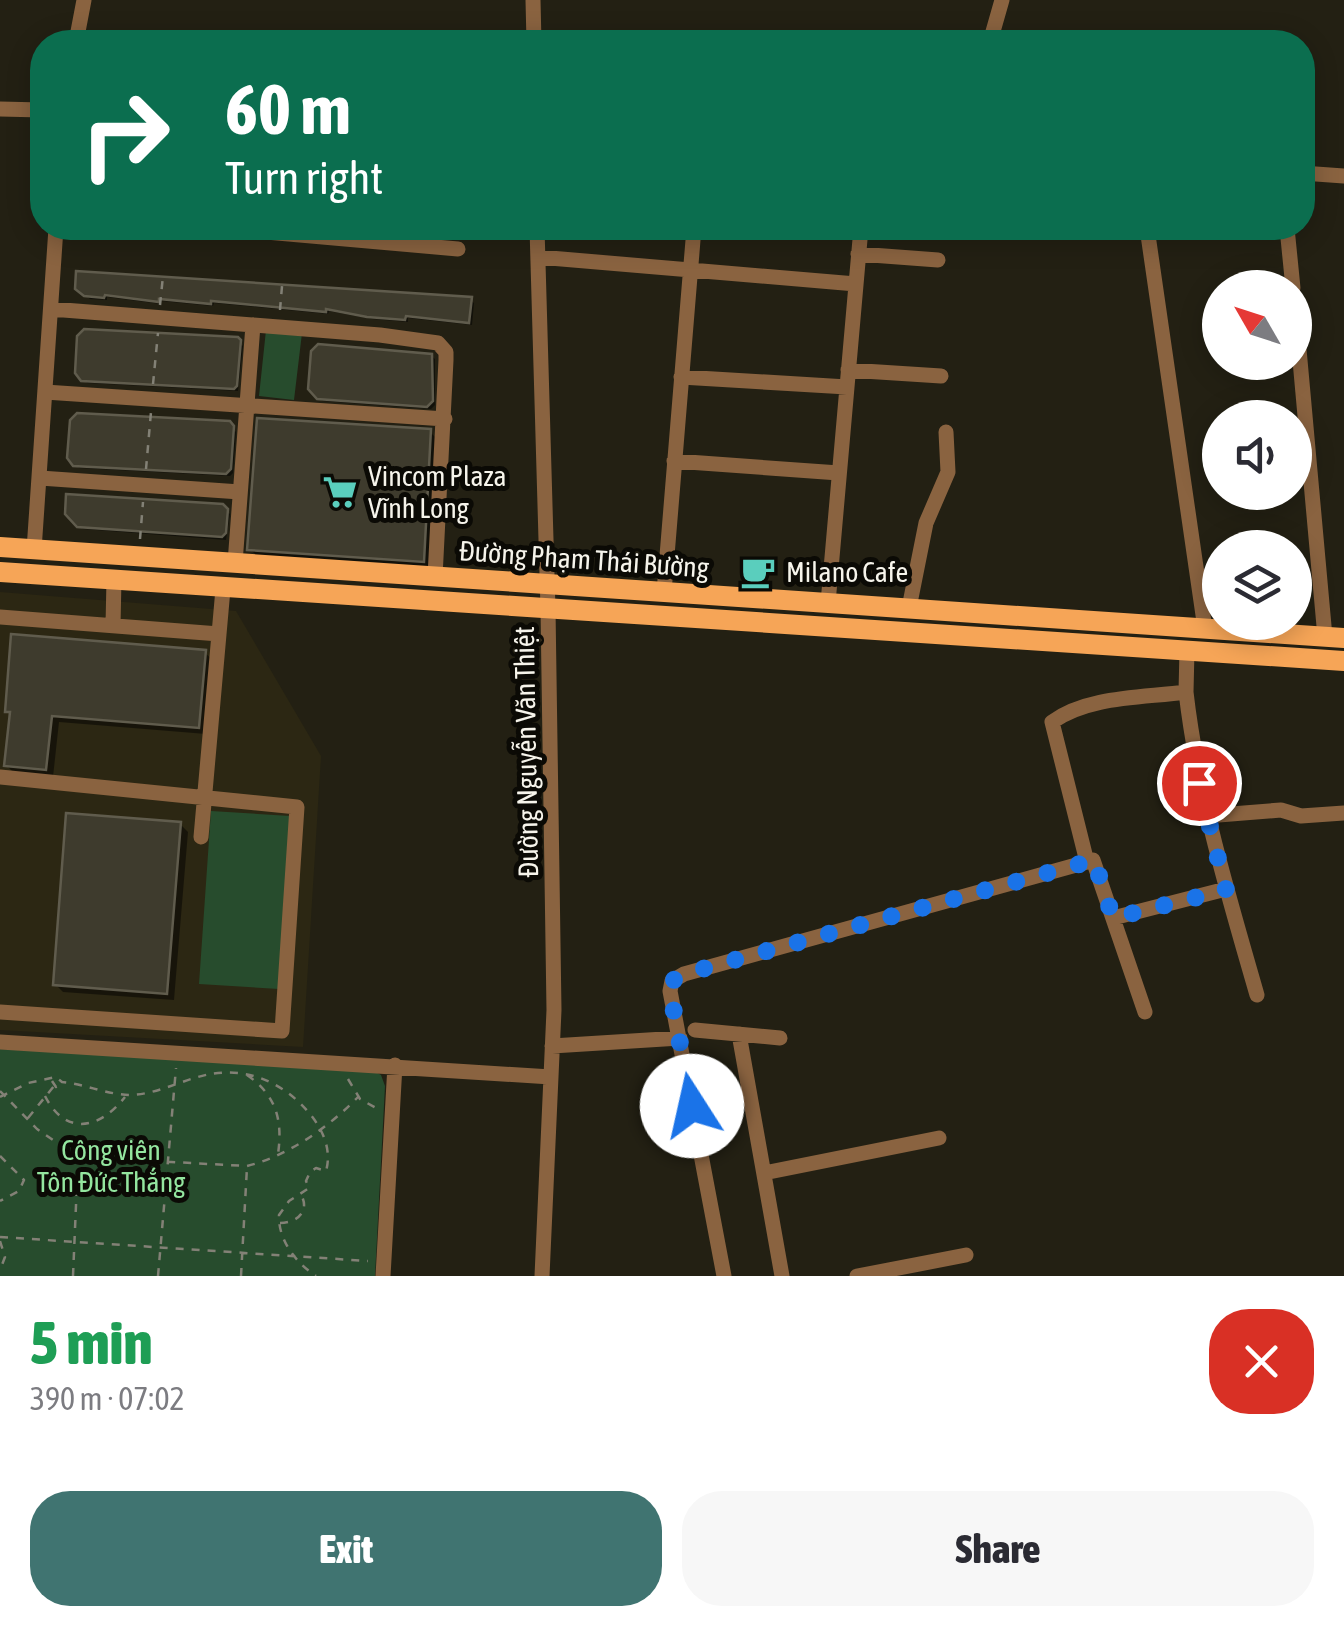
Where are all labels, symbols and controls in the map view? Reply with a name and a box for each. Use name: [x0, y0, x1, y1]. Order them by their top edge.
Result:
text: 60 m: [225, 69, 351, 149]
icon: right: [60, 70, 190, 200]
text: Turn right: [225, 152, 383, 204]
north arrow: [1202, 270, 1312, 380]
map controls: [1202, 270, 1312, 640]
button: sound: [1202, 400, 1312, 510]
place label: Vincom Plaza Vĩnh Long: [368, 460, 507, 524]
supermarket icon: Vincom Plaza Vĩnh Long: [321, 473, 359, 511]
button: layers: [1202, 530, 1312, 640]
street label: Đường Phạm Thái Bường: [458, 534, 710, 584]
cafe icon: Milano Cafe: [739, 553, 777, 591]
place label: Milano Cafe: [786, 556, 908, 588]
street label: Đường Nguyễn Văn Thiệt: [508, 626, 544, 878]
pin: [1157, 741, 1242, 826]
icon: arrive: [1172, 756, 1227, 811]
position arrow: [640, 1054, 744, 1158]
park label: Công viên Tôn Đức Thắng: [37, 1134, 185, 1198]
text: 5 min: [30, 1308, 153, 1377]
button: close: [1209, 1309, 1314, 1414]
text: 390 m · 07:02: [30, 1380, 185, 1417]
button: Exit: [30, 1491, 662, 1606]
button: Share: [682, 1491, 1314, 1606]

